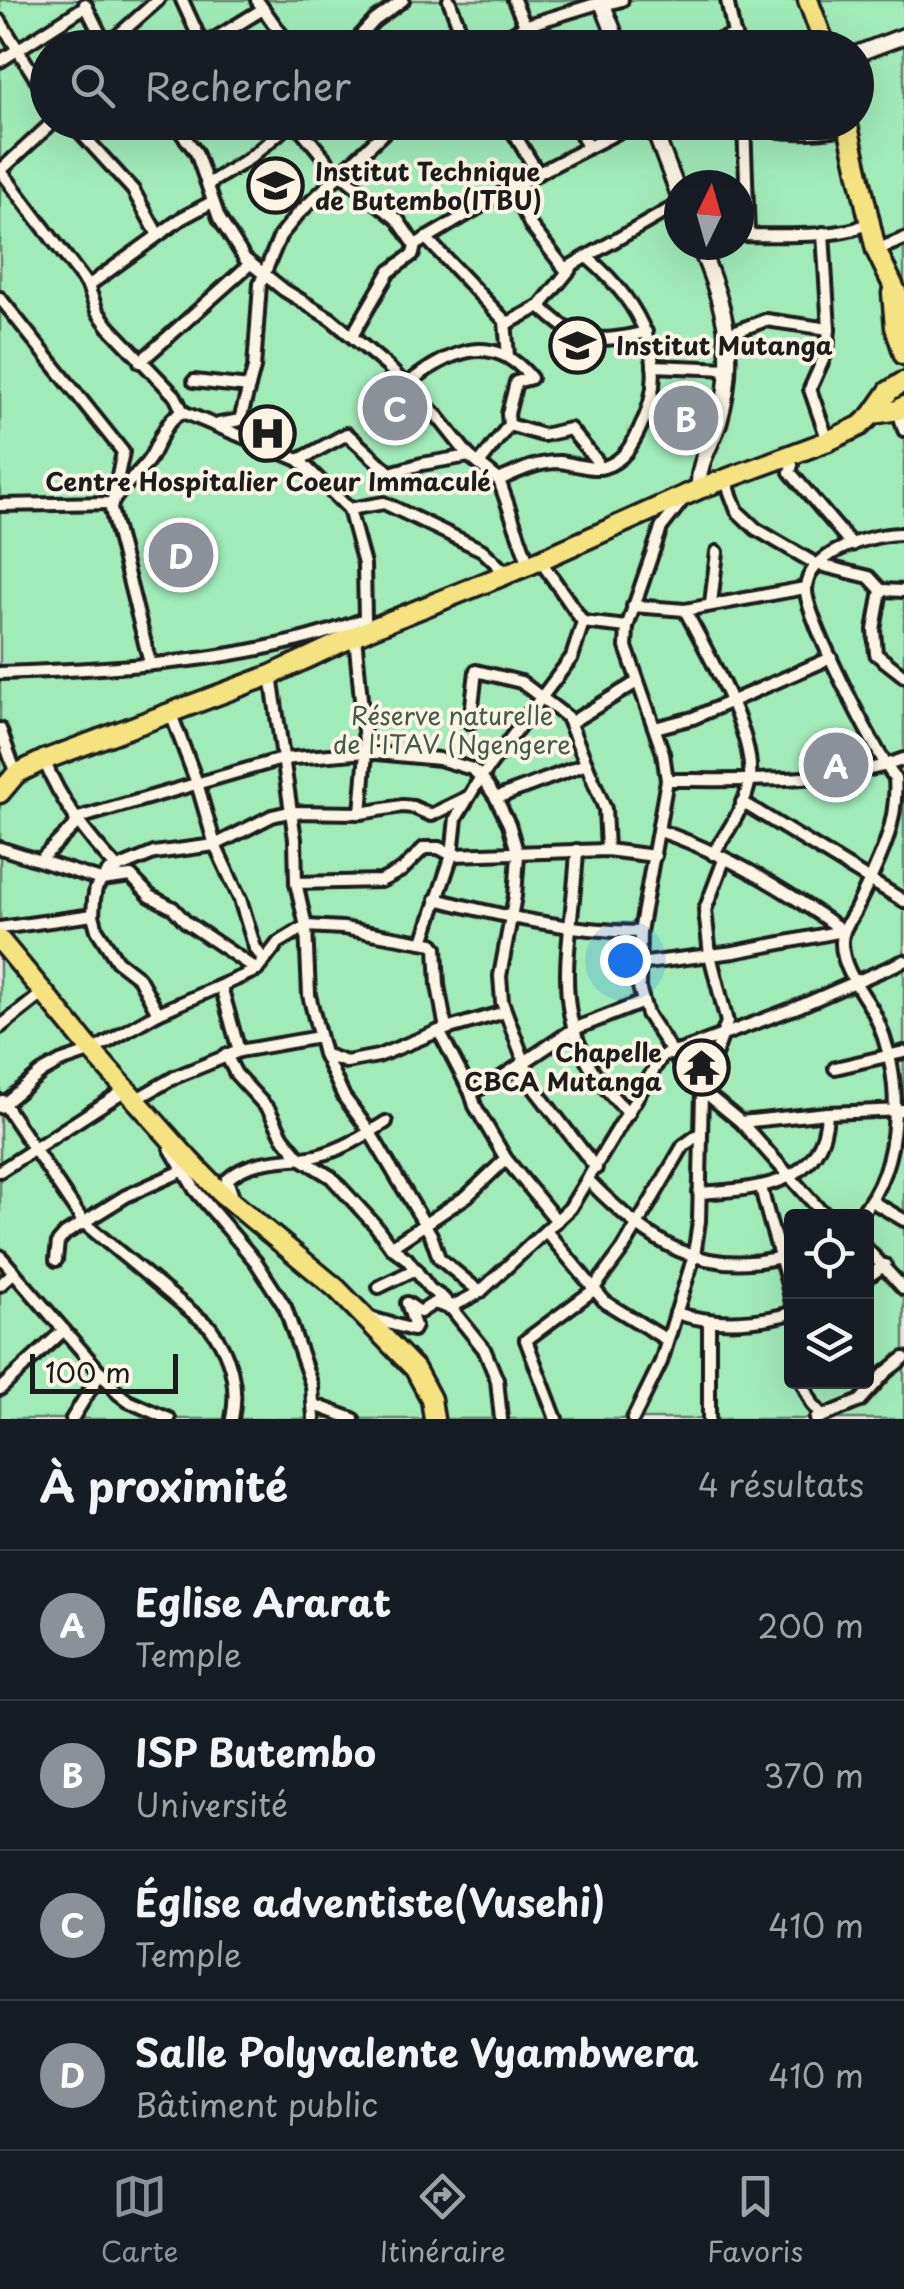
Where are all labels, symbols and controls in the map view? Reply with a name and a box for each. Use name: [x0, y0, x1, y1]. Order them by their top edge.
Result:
search box: [30, 30, 874, 140]
text: Rechercher: [145, 57, 351, 114]
icon: search: [65, 58, 120, 113]
place label: Institut Technique de Butembo(ITBU): [315, 152, 542, 219]
school or university icon: Institut Technique de Butembo(ITBU): [246, 156, 306, 216]
north arrow: [664, 170, 754, 260]
school or university icon: Institut Mutanga: [547, 316, 607, 376]
place label: Institut Mutanga: [616, 326, 833, 364]
pin: C: [362, 370, 428, 446]
pin: B: [654, 380, 718, 456]
hospital icon: Centre Hospitalier Coeur Immaculé: [238, 403, 298, 463]
place label: Centre Hospitalier Coeur Immaculé: [45, 462, 491, 500]
pin: D: [148, 518, 214, 592]
park label: Réserve naturelle de l'ITAV (Ngengere: [333, 696, 571, 763]
pin: A: [804, 728, 868, 802]
your location: [600, 935, 651, 986]
place label: Chapelle CBCA Mutanga: [464, 1033, 662, 1100]
temple icon: Chapelle CBCA Mutanga: [671, 1037, 731, 1097]
map controls: [784, 1209, 874, 1389]
button: locate: [784, 1209, 874, 1299]
button: layers: [784, 1299, 874, 1389]
scale bar: [30, 1349, 178, 1394]
text: 100 m: [45, 1350, 131, 1393]
text: À proximité: [40, 1453, 288, 1516]
text: 4 résultats: [698, 1460, 864, 1508]
text: Eglise Ararat: [135, 1573, 391, 1630]
text: A: [60, 1601, 85, 1649]
text: 200 m: [757, 1601, 864, 1649]
text: Temple: [135, 1630, 242, 1678]
text: ISP Butembo: [135, 1723, 376, 1780]
text: B: [62, 1751, 83, 1799]
text: 370 m: [763, 1751, 864, 1799]
text: Université: [135, 1780, 288, 1828]
text: Église adventiste(Vusehi): [135, 1873, 605, 1930]
text: C: [60, 1901, 85, 1949]
text: 410 m: [768, 1901, 864, 1949]
text: Temple: [135, 1930, 242, 1978]
text: Salle Polyvalente Vyambwera: [135, 2023, 699, 2080]
text: D: [60, 2051, 85, 2099]
text: 410 m: [768, 2051, 864, 2099]
text: Bâtiment public: [135, 2080, 378, 2128]
tab: Carte: [101, 2169, 178, 2272]
tab: Itinéraire: [380, 2169, 506, 2272]
tab: Favoris: [707, 2169, 803, 2272]

